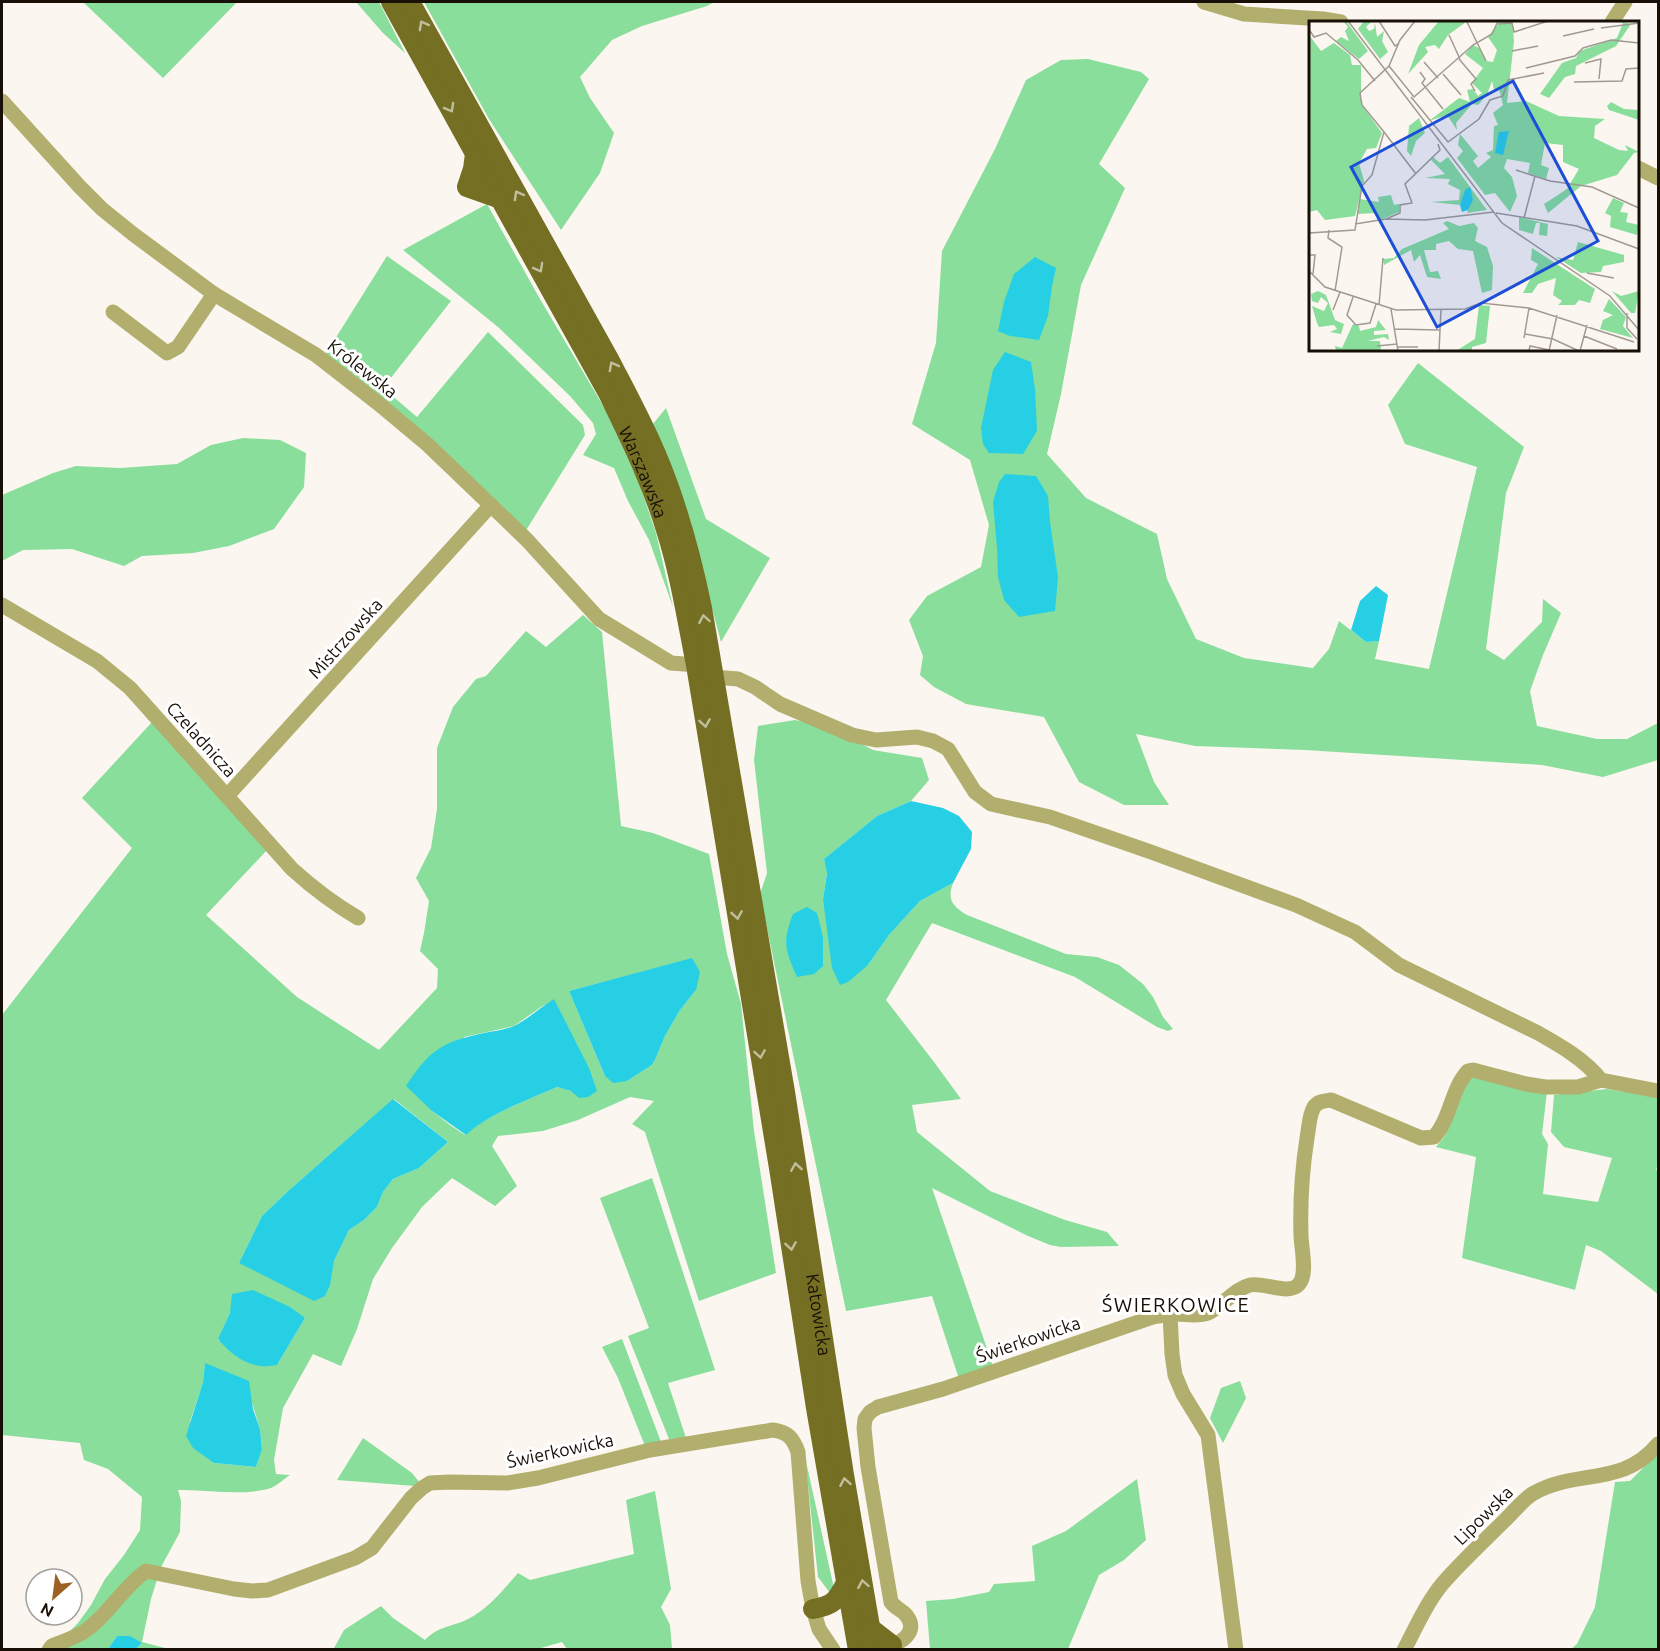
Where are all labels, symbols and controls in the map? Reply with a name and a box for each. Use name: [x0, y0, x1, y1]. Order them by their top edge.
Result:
one-way arrow: [419, 21, 430, 31]
inset map: [1309, 21, 1639, 351]
one-way arrow: [443, 101, 454, 112]
one-way arrow: [514, 191, 525, 202]
one-way arrow: [532, 262, 543, 273]
street label: Królewska: [324, 335, 402, 401]
one-way arrow: [608, 361, 620, 372]
street label: Warszawska: [615, 423, 672, 521]
street label: Mistrzowska: [304, 594, 386, 682]
one-way arrow: [698, 614, 711, 624]
street label: Czeladnicza: [163, 697, 241, 781]
one-way arrow: [698, 717, 711, 727]
one-way arrow: [730, 910, 743, 920]
one-way arrow: [753, 1048, 766, 1058]
one-way arrow: [791, 1162, 803, 1171]
one-way arrow: [785, 1241, 797, 1251]
street label: Katowicka: [803, 1272, 835, 1357]
district label: ŚWIERKOWICE: [1102, 1293, 1250, 1316]
street label: Świerkowicka: [973, 1311, 1083, 1366]
street label: Świerkowicka: [505, 1428, 615, 1471]
one-way arrow: [840, 1478, 852, 1487]
street label: Lipowska: [1450, 1482, 1516, 1548]
north arrow: [24, 1567, 84, 1627]
one-way arrow: [857, 1579, 869, 1589]
text: N: [37, 1599, 56, 1621]

